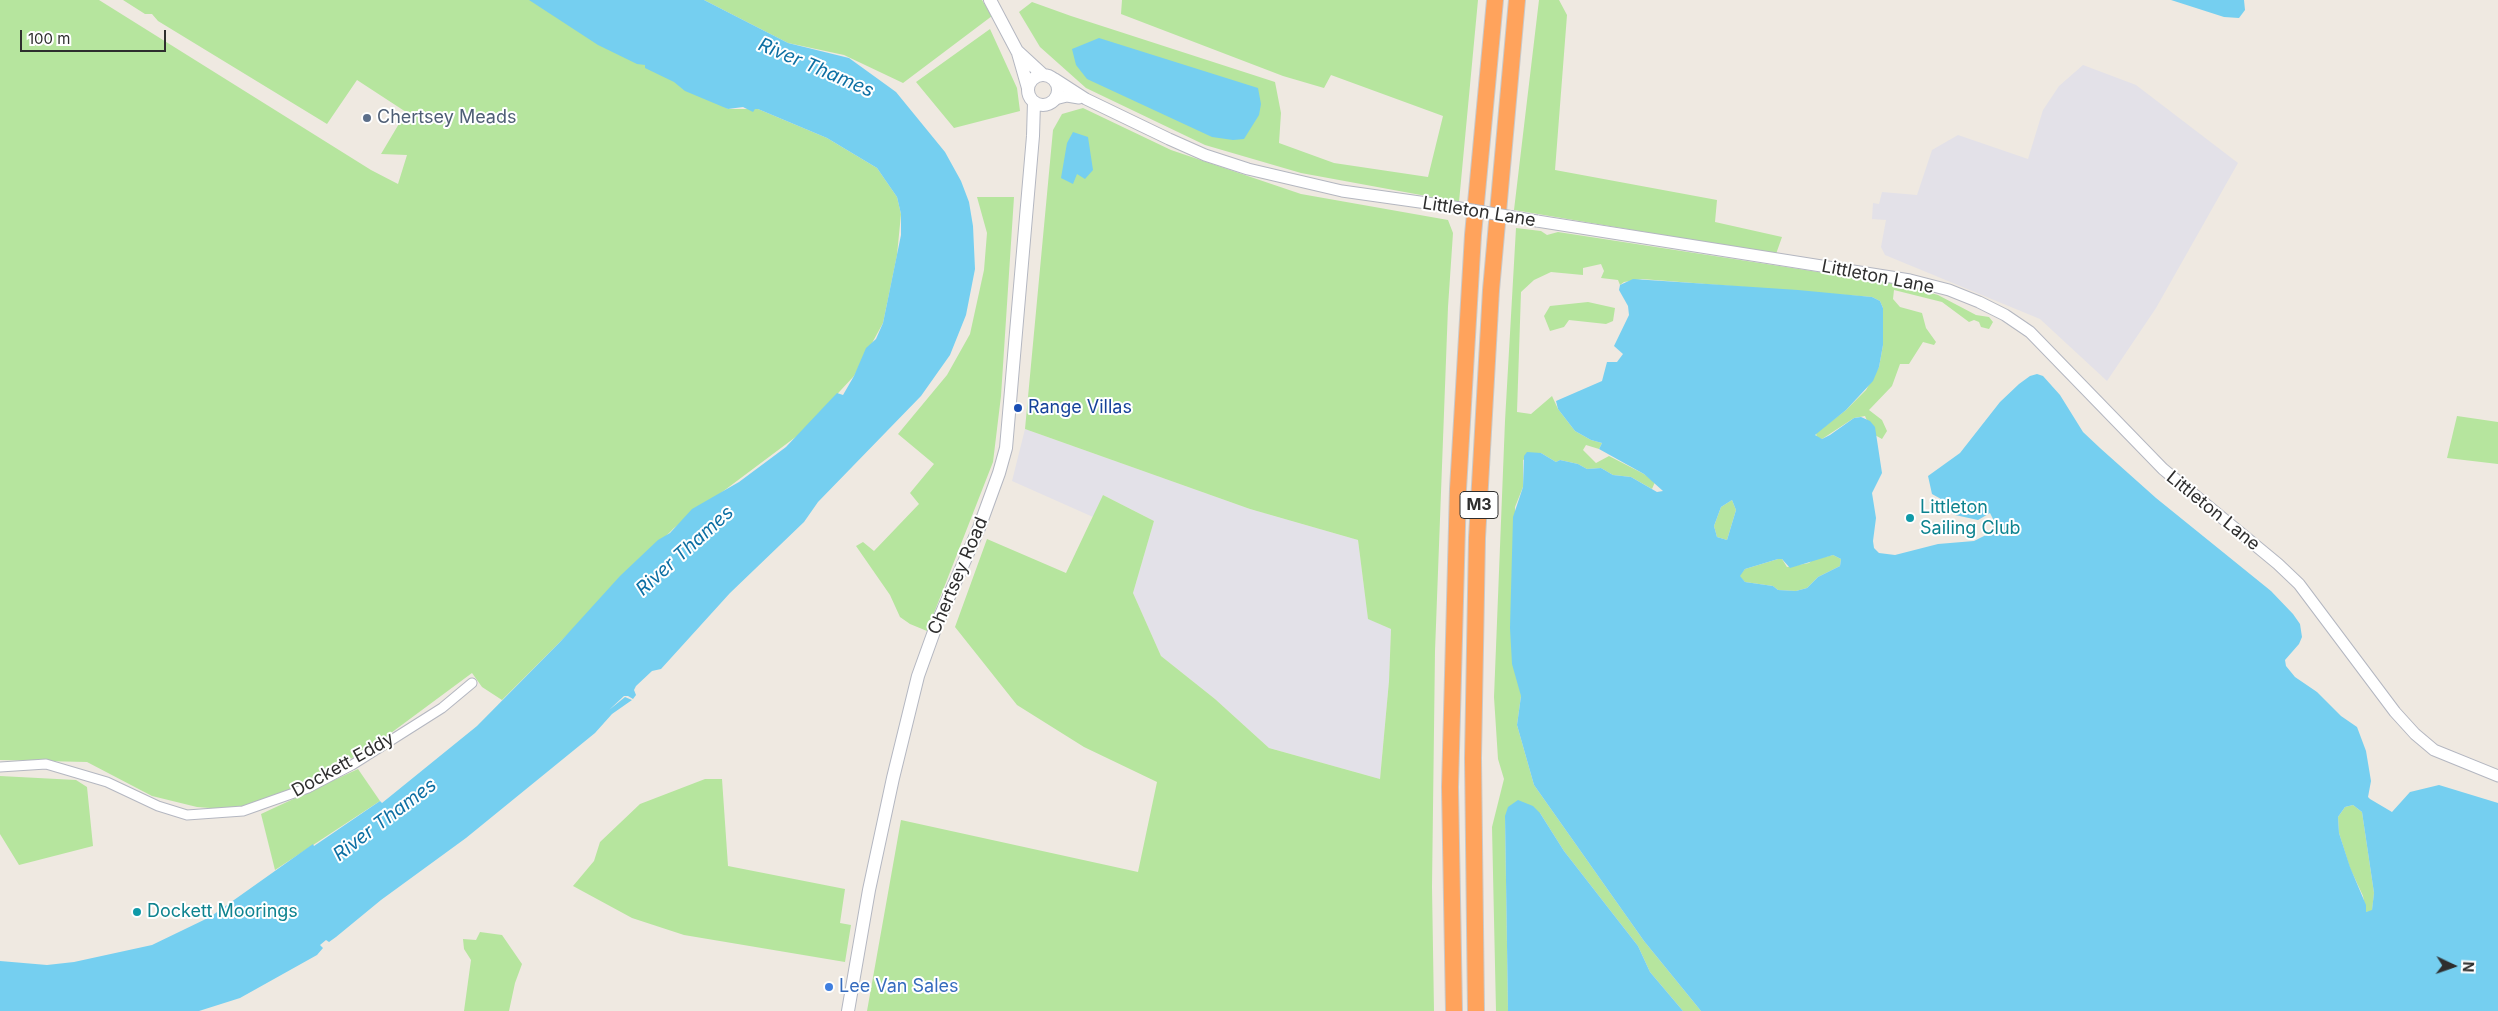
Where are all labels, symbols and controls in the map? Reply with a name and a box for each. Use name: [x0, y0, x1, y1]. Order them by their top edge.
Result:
scale bar: [22, 20, 169, 52]
text: 100 m: [28, 29, 70, 48]
water label: River Thames: [755, 33, 877, 103]
place label: Chertsey Meads: [377, 107, 516, 129]
marker: Chertsey Meads: [361, 112, 373, 124]
street label: Littleton Lane: [1421, 192, 1537, 232]
street label: Littleton Lane: [1820, 255, 1936, 299]
place label: Range Villas: [1028, 397, 1132, 419]
marker: Range Villas: [1012, 402, 1024, 414]
street label: Littleton Lane: [2162, 467, 2264, 555]
road number: M3: [1460, 492, 1498, 518]
place label: Littleton Sailing Club: [1920, 497, 2021, 540]
water label: River Thames: [632, 501, 738, 601]
marker: Littleton Sailing Club: [1904, 512, 1916, 524]
street label: Chertsey Road: [924, 514, 992, 638]
street label: Dockett Eddy: [288, 728, 398, 802]
water label: River Thames: [329, 774, 441, 866]
place label: Dockett Moorings: [147, 901, 298, 923]
marker: Dockett Moorings: [131, 906, 143, 918]
north arrow: [2428, 941, 2478, 991]
text: N: [2460, 961, 2477, 973]
place label: Lee Van Sales: [839, 976, 959, 998]
marker: Lee Van Sales: [823, 981, 835, 993]

